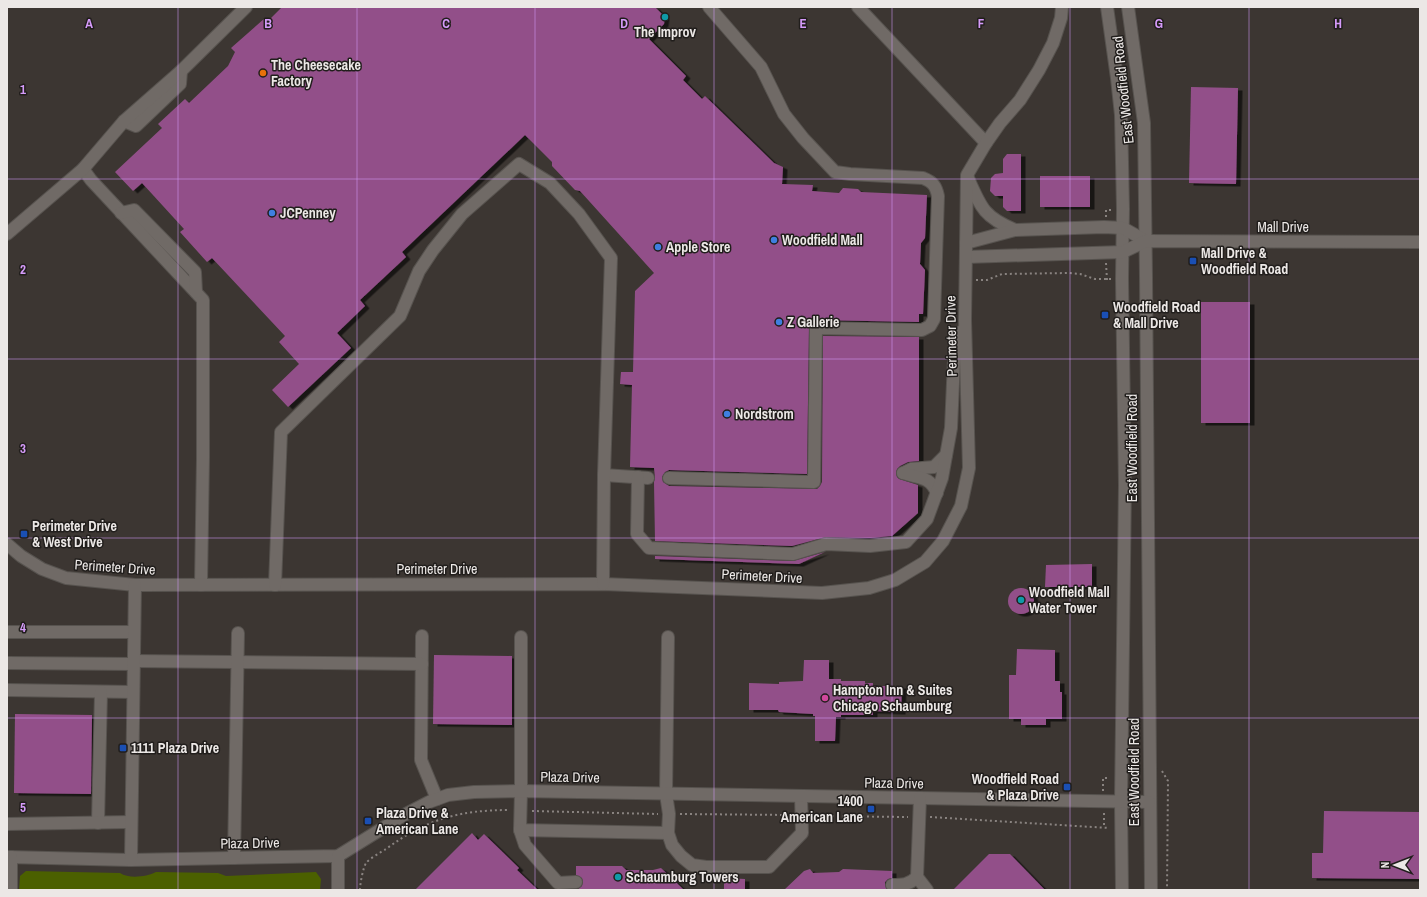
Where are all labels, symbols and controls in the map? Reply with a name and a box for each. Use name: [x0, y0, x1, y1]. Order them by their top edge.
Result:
marker: The Improv: [660, 12, 670, 22]
text: A: [85, 15, 93, 32]
text: B: [264, 15, 272, 32]
text: C: [442, 15, 450, 32]
text: D: [620, 15, 628, 32]
text: E: [799, 15, 807, 32]
text: F: [978, 15, 985, 32]
text: G: [1155, 15, 1163, 32]
text: H: [1334, 15, 1342, 32]
place label: The Improv: [634, 23, 697, 41]
street label: East Woodfield Road: [1108, 35, 1138, 145]
place label: The Cheesecake Factory: [271, 56, 361, 90]
marker: The Cheesecake Factory: [258, 68, 268, 78]
text: 1: [20, 81, 26, 98]
place label: JCPenney: [280, 204, 336, 222]
marker: JCPenney: [267, 208, 277, 218]
street label: Mall Drive: [1257, 218, 1309, 236]
place label: Woodfield Mall: [782, 231, 863, 249]
marker: Woodfield Mall: [769, 235, 779, 245]
place label: Apple Store: [666, 238, 730, 256]
marker: Apple Store: [653, 242, 663, 252]
place label: Mall Drive & Woodfield Road: [1201, 244, 1288, 278]
marker: Mall Drive & Woodfield Road: [1188, 256, 1198, 266]
text: 2: [20, 261, 26, 278]
street label: Perimeter Drive: [941, 295, 961, 377]
place label: Woodfield Road & Mall Drive: [1113, 298, 1200, 332]
marker: Woodfield Road & Mall Drive: [1100, 310, 1110, 320]
place label: Z Gallerie: [787, 313, 839, 331]
marker: Z Gallerie: [774, 317, 784, 327]
street label: East Woodfield Road: [1123, 394, 1141, 502]
place label: Nordstrom: [735, 405, 794, 423]
marker: Nordstrom: [722, 409, 732, 419]
text: 3: [20, 440, 26, 457]
place label: Perimeter Drive & West Drive: [32, 517, 117, 551]
marker: Perimeter Drive & West Drive: [19, 529, 29, 539]
street label: Perimeter Drive: [74, 555, 156, 579]
street label: Perimeter Drive: [396, 560, 478, 578]
street label: Perimeter Drive: [721, 565, 803, 587]
place label: Woodfield Mall Water Tower: [1029, 583, 1110, 617]
marker: Woodfield Mall Water Tower: [1016, 595, 1026, 605]
text: 4: [20, 619, 26, 636]
place label: Hampton Inn & Suites Chicago Schaumburg: [833, 681, 952, 715]
marker: Hampton Inn & Suites Chicago Schaumburg: [820, 693, 830, 703]
street label: East Woodfield Road: [1125, 718, 1143, 826]
place label: 1111 Plaza Drive: [131, 739, 219, 757]
marker: 1111 Plaza Drive: [118, 743, 128, 753]
street label: Plaza Drive: [540, 767, 600, 787]
place label: Woodfield Road & Plaza Drive: [972, 770, 1059, 804]
street label: Plaza Drive: [864, 773, 924, 793]
marker: Woodfield Road & Plaza Drive: [1062, 782, 1072, 792]
place label: 1400 American Lane: [781, 792, 863, 826]
text: 5: [20, 799, 26, 816]
place label: Plaza Drive & American Lane: [376, 804, 458, 838]
marker: 1400 American Lane: [866, 804, 876, 814]
marker: Plaza Drive & American Lane: [363, 816, 373, 826]
street label: Plaza Drive: [220, 833, 280, 853]
north arrow: [1375, 845, 1415, 885]
text: N: [1378, 862, 1392, 868]
place label: Schaumburg Towers: [626, 868, 739, 886]
marker: Schaumburg Towers: [613, 872, 623, 882]

